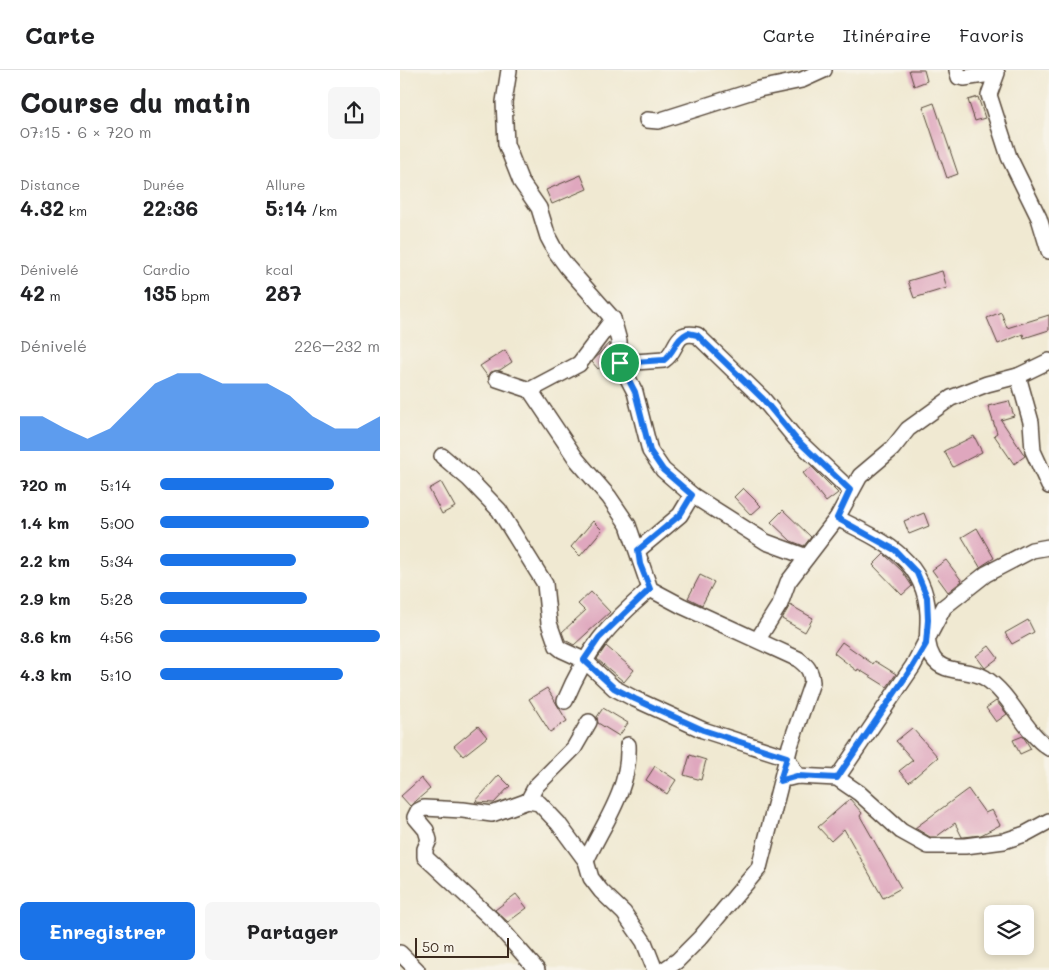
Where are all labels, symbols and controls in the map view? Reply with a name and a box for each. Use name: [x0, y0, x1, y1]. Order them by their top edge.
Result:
text: Carte: [25, 19, 95, 50]
text: Carte: [763, 23, 815, 47]
text: Itinéraire: [843, 23, 931, 47]
text: Favoris: [959, 23, 1024, 47]
text: Course du matin: [20, 84, 251, 120]
button: share: [328, 87, 380, 139]
text: 07:15 · 6 × 720 m: [20, 121, 152, 142]
text: Distance: [20, 175, 80, 194]
text: Durée: [143, 175, 184, 194]
text: Allure: [265, 175, 305, 194]
text: 4.32: [20, 194, 64, 221]
text: 22:36: [143, 194, 198, 221]
text: 5:14: [265, 194, 307, 221]
text: km: [64, 201, 87, 220]
text: /km: [307, 201, 337, 220]
text: Dénivelé: [20, 260, 79, 279]
text: Cardio: [143, 260, 190, 279]
text: kcal: [265, 260, 293, 279]
text: 42: [20, 279, 45, 306]
text: 135: [143, 279, 177, 306]
text: 287: [265, 279, 302, 306]
text: m: [45, 286, 61, 305]
text: bpm: [177, 286, 210, 305]
text: Dénivelé: [20, 335, 87, 356]
text: 226–232 m: [294, 335, 380, 356]
pin: [599, 342, 641, 384]
icon: arrive: [606, 349, 634, 377]
text: 720 m: [20, 474, 67, 495]
text: 5:14: [100, 474, 131, 495]
text: 1.4 km: [20, 512, 69, 533]
text: 5:00: [100, 512, 134, 533]
text: 2.2 km: [20, 550, 70, 571]
text: 5:34: [100, 550, 133, 571]
text: 2.9 km: [20, 588, 71, 609]
text: 5:28: [100, 588, 133, 609]
text: 3.6 km: [20, 626, 71, 647]
text: 4:56: [100, 626, 133, 647]
text: 4.3 km: [20, 664, 72, 685]
text: 5:10: [100, 664, 131, 685]
button: Enregistrer: [20, 902, 195, 960]
button: Partager: [205, 902, 380, 960]
map controls: [984, 905, 1034, 955]
button: layers: [984, 905, 1034, 955]
scale bar: [415, 935, 509, 958]
text: 50 m: [422, 937, 454, 956]

